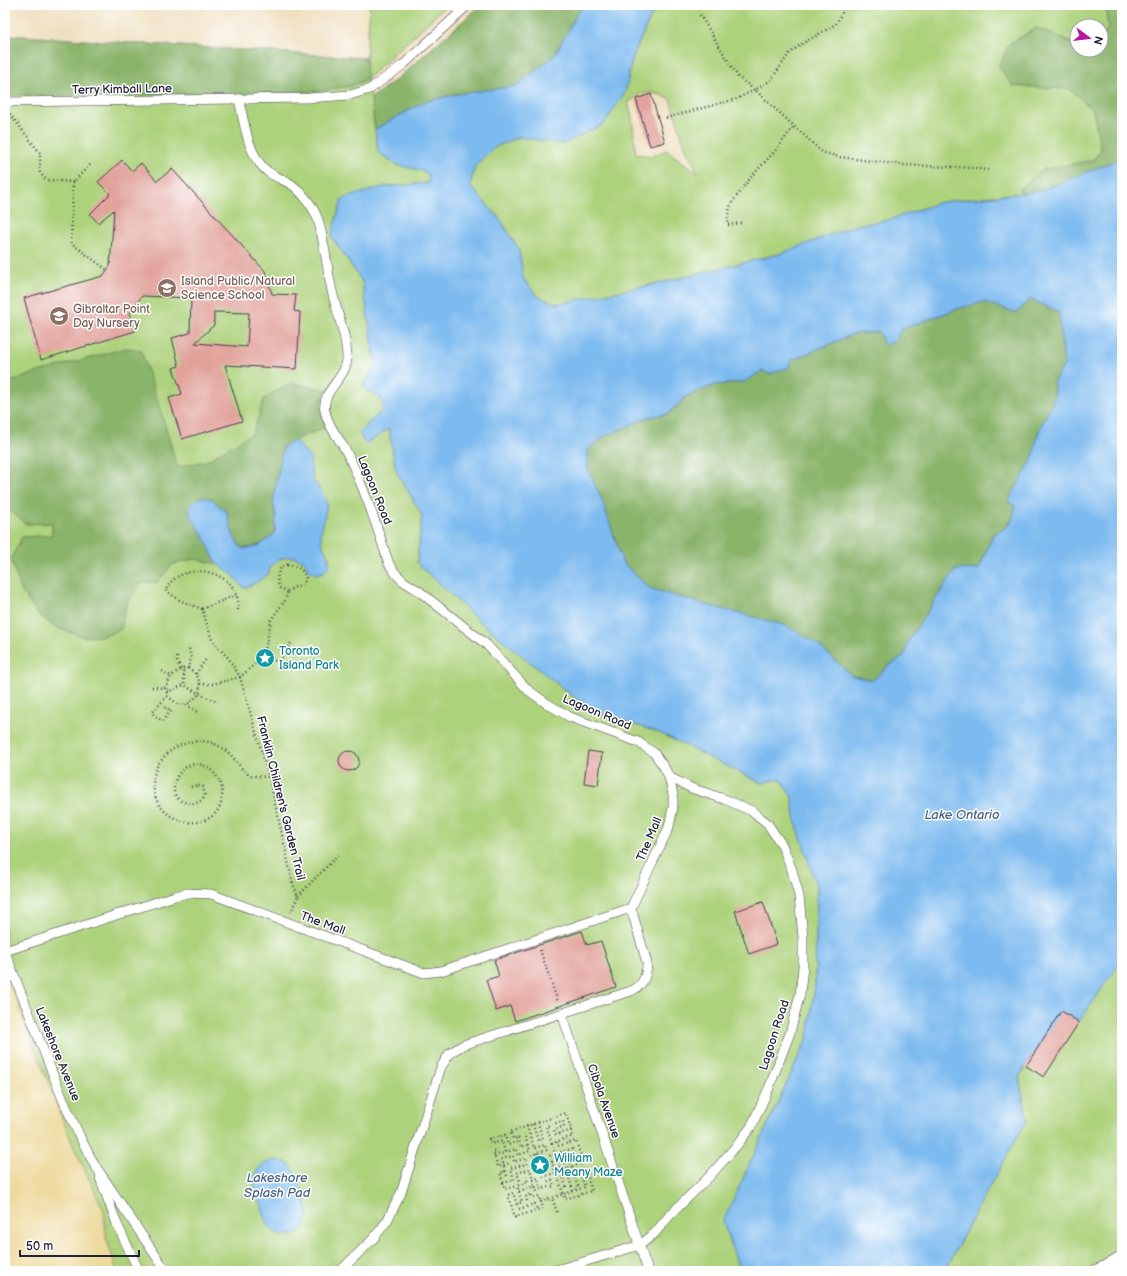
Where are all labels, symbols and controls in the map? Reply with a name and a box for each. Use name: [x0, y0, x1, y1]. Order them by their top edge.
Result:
north arrow: [1069, 18, 1109, 58]
text: N: [1091, 35, 1106, 46]
street label: Terry Kimball Lane: [72, 81, 172, 98]
place label: Island Public/Natural Science School: [181, 274, 295, 303]
school or university icon: Island Public/Natural Science School: [156, 277, 178, 299]
place label: Gibraltar Point Day Nursery: [73, 302, 150, 331]
school or university icon: Gibraltar Point Day Nursery: [48, 305, 70, 327]
street label: Lagoon Road: [354, 454, 395, 527]
place label: Toronto Island Park: [279, 644, 339, 673]
place icon: Toronto Island Park: [254, 647, 276, 669]
street label: Lagoon Road: [560, 691, 633, 734]
street label: Franklin Children's Garden Trail: [253, 714, 308, 882]
water label: Lake Ontario: [924, 807, 1000, 823]
street label: The Mall: [633, 815, 665, 863]
street label: The Mall: [298, 908, 347, 938]
street label: Lagoon Road: [756, 998, 793, 1072]
street label: Lakeshore Avenue: [32, 1005, 83, 1103]
street label: Cibola Avenue: [584, 1062, 623, 1140]
place label: William Meany Maze: [554, 1151, 623, 1180]
place icon: William Meany Maze: [529, 1154, 551, 1176]
water label: Lakeshore Splash Pad: [244, 1170, 311, 1201]
scale bar: [20, 1232, 139, 1258]
text: 50 m: [26, 1239, 53, 1254]

